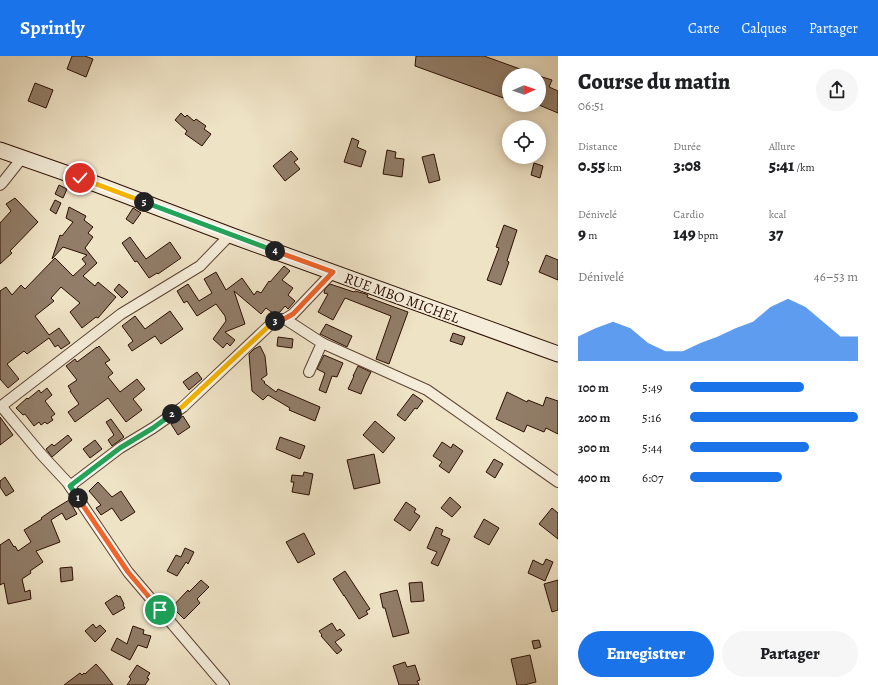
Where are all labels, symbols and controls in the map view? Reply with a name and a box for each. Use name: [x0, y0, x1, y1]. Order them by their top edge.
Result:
text: Sprintly: [20, 15, 85, 41]
text: Carte: [688, 19, 719, 38]
text: Calques: [741, 19, 787, 38]
text: Partager: [809, 19, 858, 38]
text: Course du matin: [578, 67, 730, 97]
north arrow: [502, 68, 546, 112]
map controls: [502, 68, 546, 164]
button: share: [816, 69, 858, 111]
text: 06:51: [578, 97, 604, 114]
button: locate: [502, 120, 546, 164]
text: Distance: [578, 139, 617, 154]
text: Durée: [673, 139, 701, 154]
text: Allure: [769, 139, 795, 154]
text: 0.55: [578, 154, 605, 177]
text: 3:08: [673, 154, 701, 177]
text: 5:41: [769, 154, 794, 177]
text: km: [605, 160, 622, 175]
text: /km: [794, 160, 815, 175]
pin: [63, 161, 97, 195]
icon: check: [69, 167, 91, 189]
pin: 5: [134, 192, 154, 212]
text: 5: [142, 194, 146, 209]
text: Dénivelé: [578, 207, 617, 222]
text: Cardio: [673, 207, 704, 222]
text: kcal: [769, 207, 786, 222]
text: 9: [578, 222, 586, 245]
text: 149: [673, 222, 696, 245]
text: 37: [769, 222, 783, 245]
text: m: [586, 228, 597, 243]
text: bpm: [696, 228, 718, 243]
pin: 4: [265, 241, 285, 261]
text: 4: [272, 243, 278, 258]
street label: RUE MBO MICHEL: [342, 268, 463, 328]
text: Dénivelé: [578, 268, 624, 285]
text: 46–53 m: [814, 268, 858, 285]
pin: 3: [265, 311, 285, 331]
text: 3: [273, 313, 277, 328]
text: 100 m: [578, 379, 609, 396]
text: 5:49: [642, 379, 663, 396]
pin: 2: [162, 404, 182, 424]
text: 2: [169, 406, 175, 421]
text: 200 m: [578, 409, 611, 426]
text: 5:16: [642, 409, 661, 426]
text: 300 m: [578, 439, 610, 456]
text: 5:44: [642, 439, 662, 456]
text: 400 m: [578, 469, 610, 486]
text: 6:07: [642, 469, 664, 486]
pin: 1: [68, 488, 88, 508]
text: 1: [76, 490, 80, 505]
pin: [143, 593, 177, 627]
icon: arrive: [149, 599, 171, 621]
button: Enregistrer: [578, 631, 714, 677]
button: Partager: [722, 631, 858, 677]

